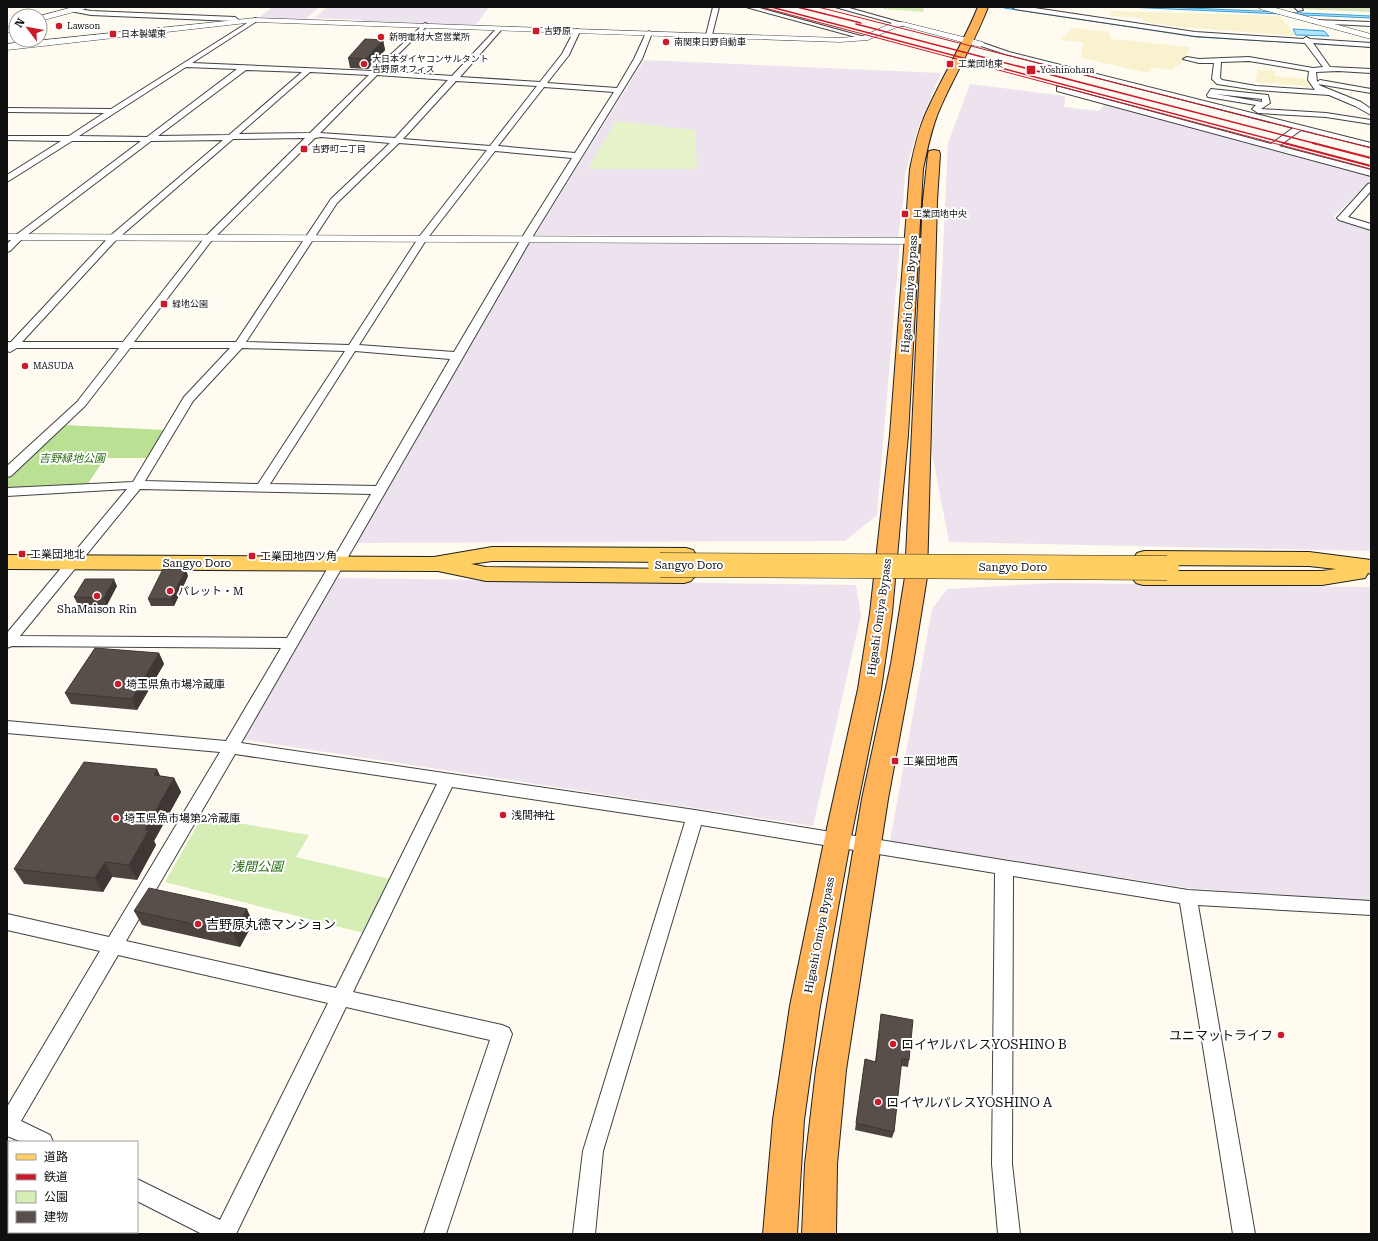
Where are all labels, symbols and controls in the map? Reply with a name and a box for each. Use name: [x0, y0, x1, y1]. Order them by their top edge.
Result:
north arrow: [8, 8, 48, 48]
text: N: [12, 15, 28, 30]
marker: Lawson: [54, 21, 64, 31]
place label: Lawson: [67, 21, 101, 31]
marker: 吉野原: [531, 26, 541, 36]
place label: 吉野原: [544, 26, 571, 36]
marker: 日本製罐東: [108, 29, 118, 39]
place label: 日本製罐東: [121, 29, 166, 39]
place label: 新明電材大宮営業所: [389, 31, 470, 42]
marker: 新明電材大宮営業所: [376, 32, 386, 42]
marker: 南関東日野自動車: [661, 37, 671, 47]
place label: 南関東日野自動車: [674, 37, 746, 47]
place label: 大日本ダイヤコンサルタント 吉野原オフィス: [372, 54, 489, 74]
marker: 大日本ダイヤコンサルタント 吉野原オフィス: [359, 59, 369, 69]
marker: 工業団地東: [945, 59, 955, 69]
place label: 工業団地東: [958, 59, 1003, 69]
marker: Yoshinohara: [1025, 64, 1037, 76]
place label: Yoshinohara: [1040, 65, 1095, 75]
marker: 吉野町二丁目: [299, 144, 309, 154]
place label: 吉野町二丁目: [312, 144, 366, 154]
marker: 工業団地中央: [900, 209, 910, 219]
place label: 工業団地中央: [913, 209, 967, 219]
street label: Higashi Omiya Bypass: [899, 235, 920, 353]
marker: 緑地公園: [159, 299, 169, 309]
place label: 緑地公園: [172, 299, 208, 309]
marker: MASUDA: [20, 361, 30, 371]
place label: MASUDA: [33, 361, 75, 371]
park label: 吉野緑地公園: [39, 452, 107, 465]
place label: 工業団地北: [30, 548, 85, 561]
marker: 工業団地北: [17, 549, 27, 559]
place label: 工業団地四ツ角: [260, 550, 337, 563]
marker: 工業団地四ツ角: [247, 551, 257, 561]
street label: Sangyo Doro: [163, 557, 232, 570]
street label: Higashi Omiya Bypass: [865, 558, 894, 676]
street label: Sangyo Doro: [655, 559, 724, 572]
street label: Sangyo Doro: [979, 561, 1048, 574]
place label: パレット・M: [178, 585, 243, 598]
marker: パレット・M: [165, 586, 175, 596]
marker: ShaMaison Rin: [92, 591, 102, 601]
place label: ShaMaison Rin: [57, 603, 137, 616]
place label: 埼玉県魚市場冷蔵庫: [126, 678, 225, 691]
marker: 埼玉県魚市場冷蔵庫: [113, 679, 123, 689]
place label: 工業団地西: [903, 755, 958, 768]
marker: 工業団地西: [890, 756, 900, 766]
place label: 浅間神社: [511, 809, 555, 822]
marker: 浅間神社: [498, 810, 508, 820]
place label: 埼玉県魚市場第2冷蔵庫: [124, 812, 240, 825]
marker: 埼玉県魚市場第2冷蔵庫: [111, 813, 121, 823]
park label: 浅間公園: [231, 859, 285, 874]
street label: Higashi Omiya Bypass: [802, 876, 837, 994]
place label: 吉野原丸徳マンション: [206, 917, 336, 932]
marker: 吉野原丸徳マンション: [193, 919, 203, 929]
place label: ユニマットライフ: [1169, 1028, 1273, 1043]
marker: ユニマットライフ: [1276, 1030, 1286, 1040]
place label: ロイヤルパレスYOSHINO B: [901, 1037, 1067, 1052]
marker: ロイヤルパレスYOSHINO B: [888, 1039, 898, 1049]
place label: ロイヤルパレスYOSHINO A: [886, 1095, 1052, 1110]
marker: ロイヤルパレスYOSHINO A: [873, 1097, 883, 1107]
legend: [8, 1141, 138, 1233]
text: 道路: [44, 1150, 68, 1164]
text: 鉄道: [44, 1170, 68, 1184]
text: 公園: [44, 1190, 68, 1204]
text: 建物: [44, 1210, 68, 1224]

